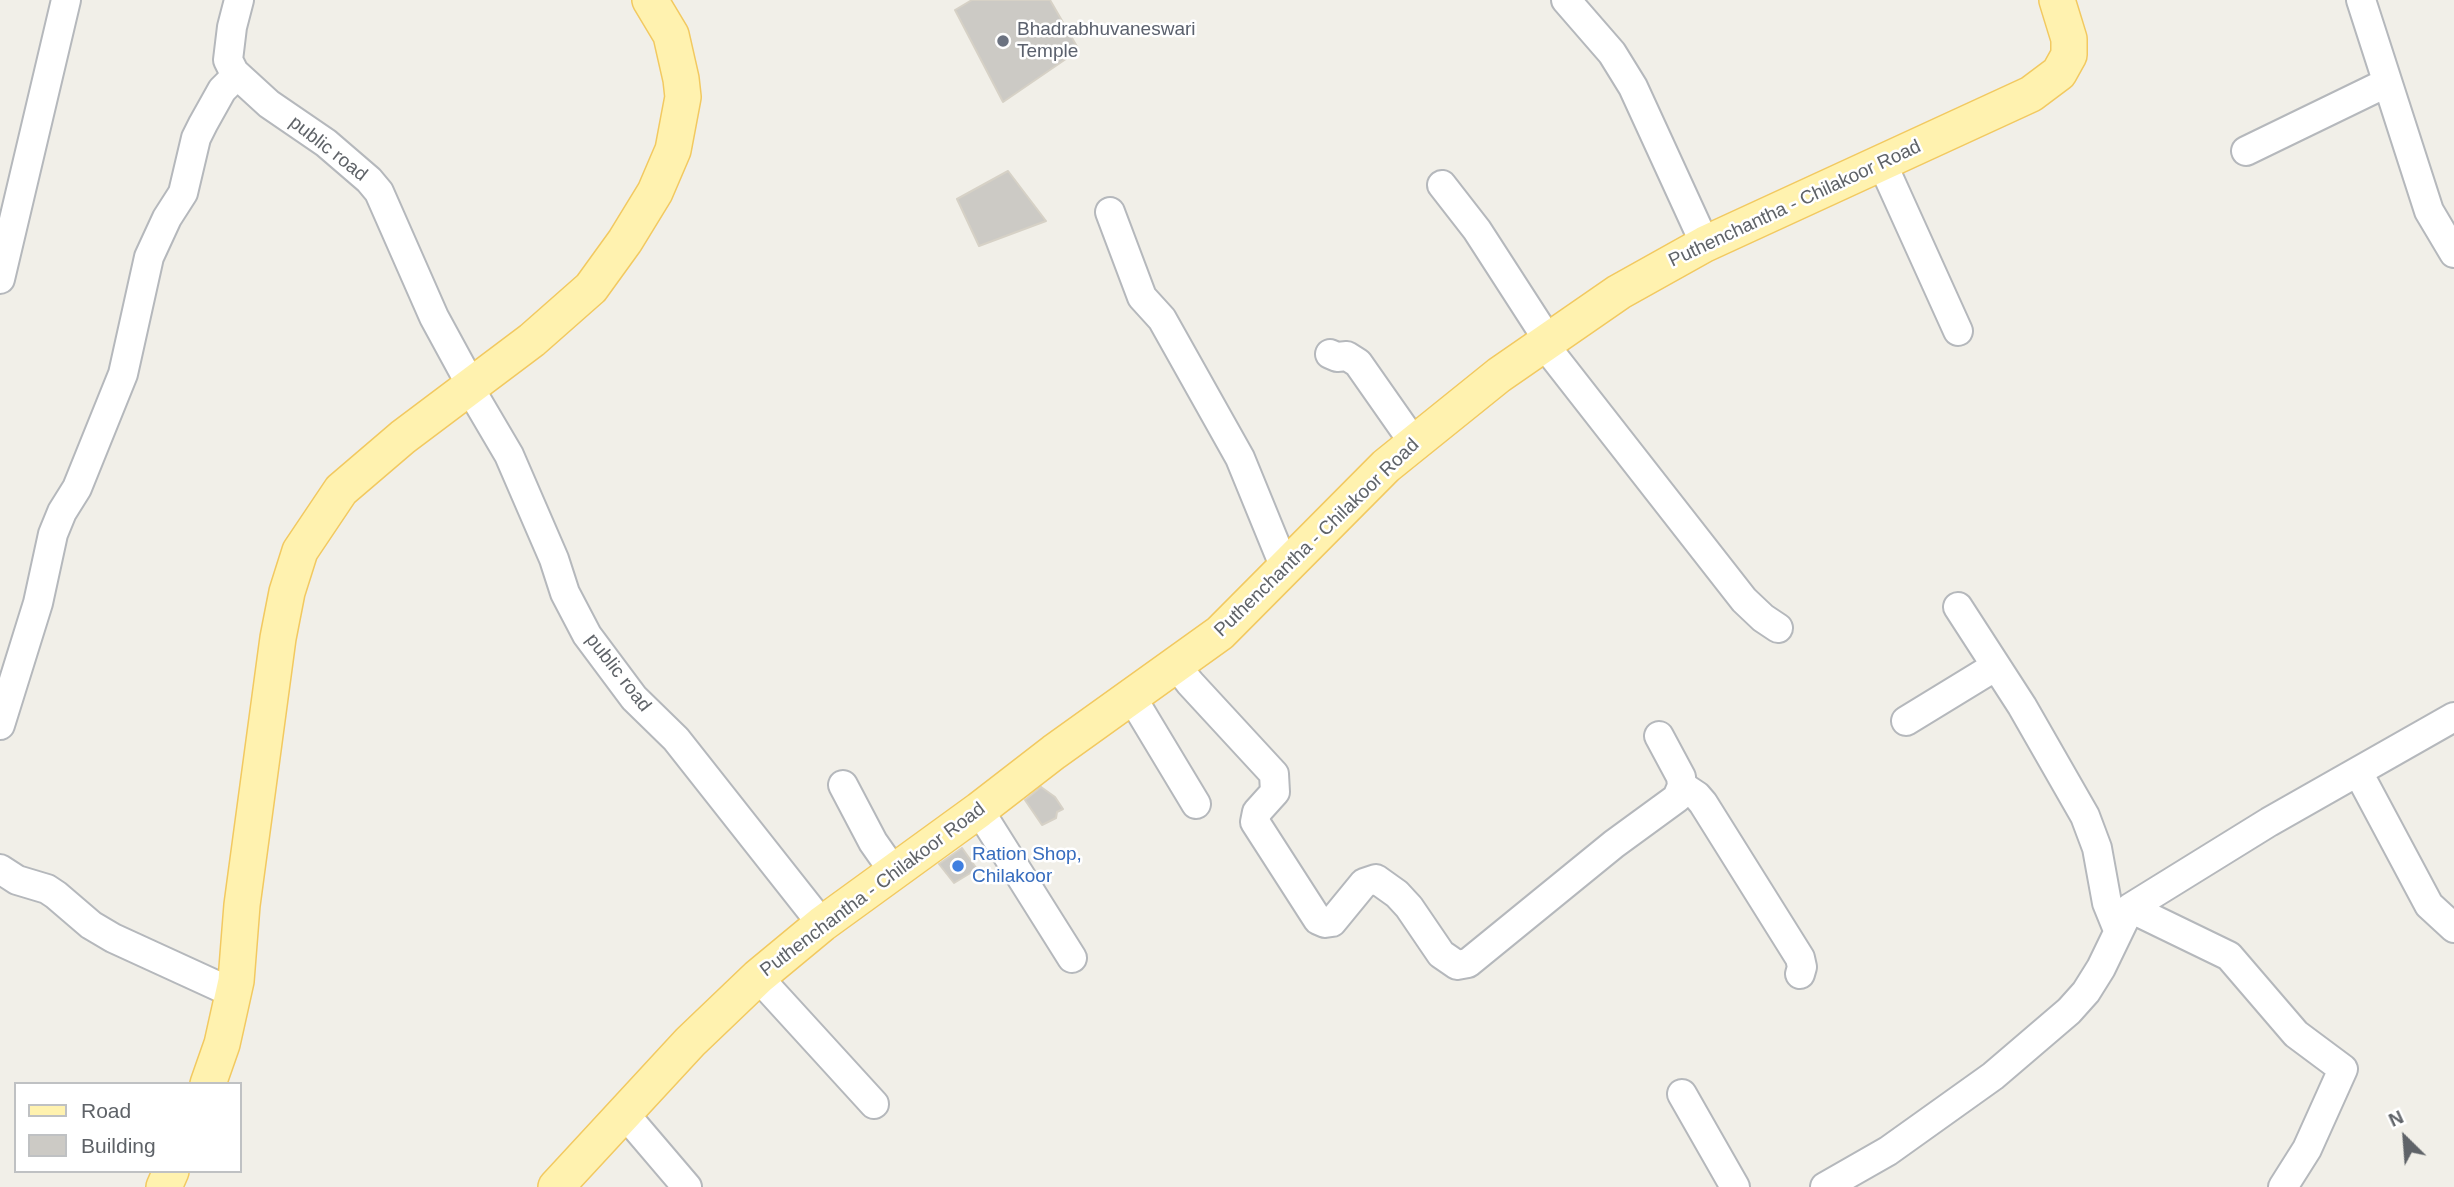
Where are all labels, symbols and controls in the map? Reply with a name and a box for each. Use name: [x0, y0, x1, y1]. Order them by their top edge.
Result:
place label: Bhadrabhuvaneswari Temple: [1017, 19, 1196, 63]
marker: Bhadrabhuvaneswari Temple: [995, 33, 1011, 49]
street label: public road: [284, 111, 372, 187]
street label: Puthenchantha - Chilakoor Road: [1665, 135, 1925, 273]
street label: Puthenchantha - Chilakoor Road: [1210, 434, 1424, 642]
street label: public road: [580, 629, 656, 717]
street label: Puthenchantha - Chilakoor Road: [756, 798, 990, 982]
place label: Ration Shop, Chilakoor: [972, 844, 1082, 888]
marker: Ration Shop, Chilakoor: [950, 858, 966, 874]
legend: [14, 1082, 242, 1173]
text: Road: [81, 1099, 131, 1122]
north arrow: [2370, 1103, 2440, 1173]
text: N: [2385, 1106, 2407, 1131]
text: Building: [81, 1134, 156, 1157]

